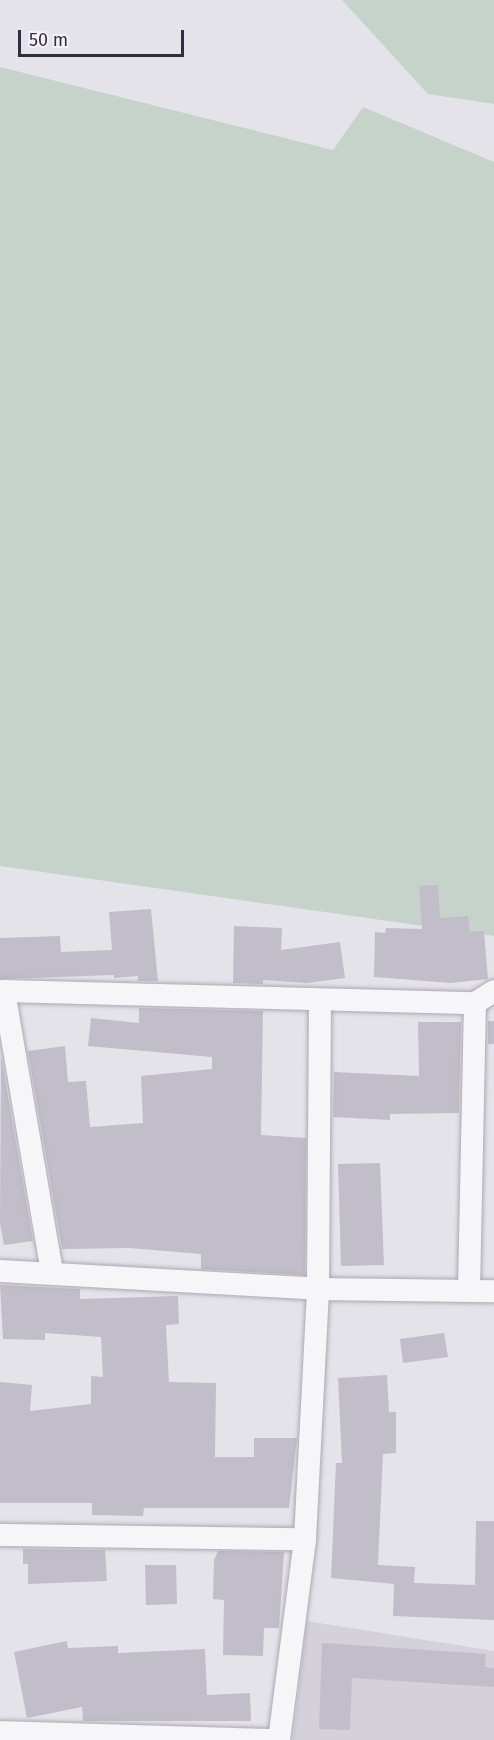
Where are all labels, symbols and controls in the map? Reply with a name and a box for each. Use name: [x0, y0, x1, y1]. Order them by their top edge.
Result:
scale bar: [21, 18, 188, 56]
text: 50 m: [29, 29, 68, 51]

